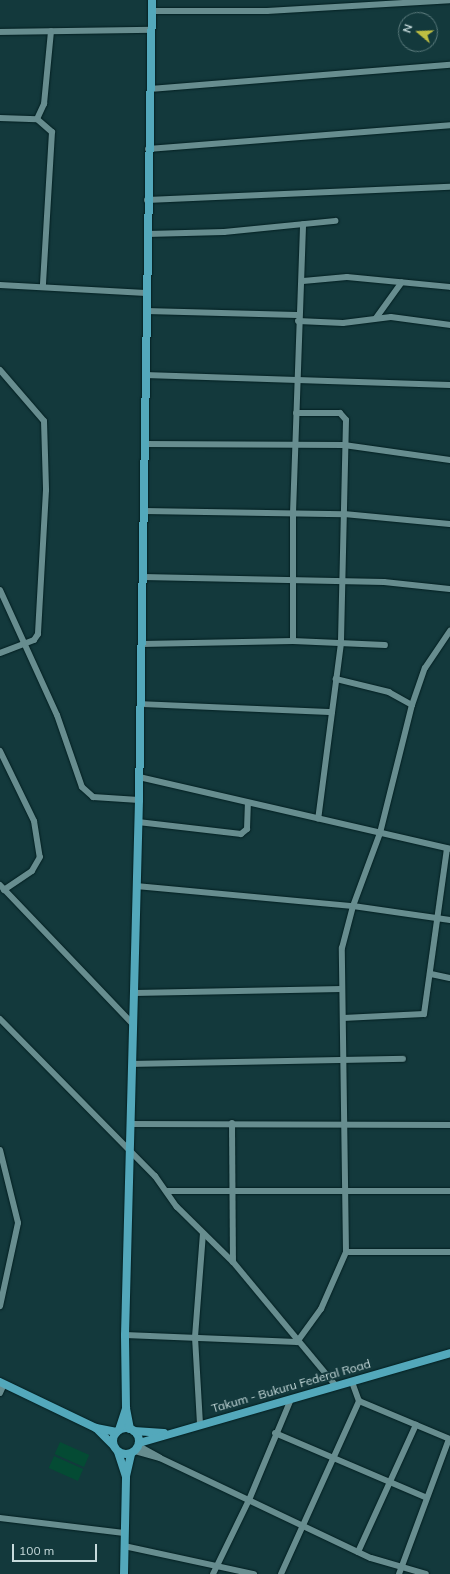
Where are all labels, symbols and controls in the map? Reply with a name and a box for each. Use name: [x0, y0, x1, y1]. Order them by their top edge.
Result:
north arrow: [398, 12, 438, 52]
text: N: [400, 22, 416, 35]
street label: Takum - Bukuru Federal Road: [210, 1356, 372, 1416]
scale bar: [14, 1536, 99, 1562]
text: 100 m: [19, 1543, 54, 1558]

